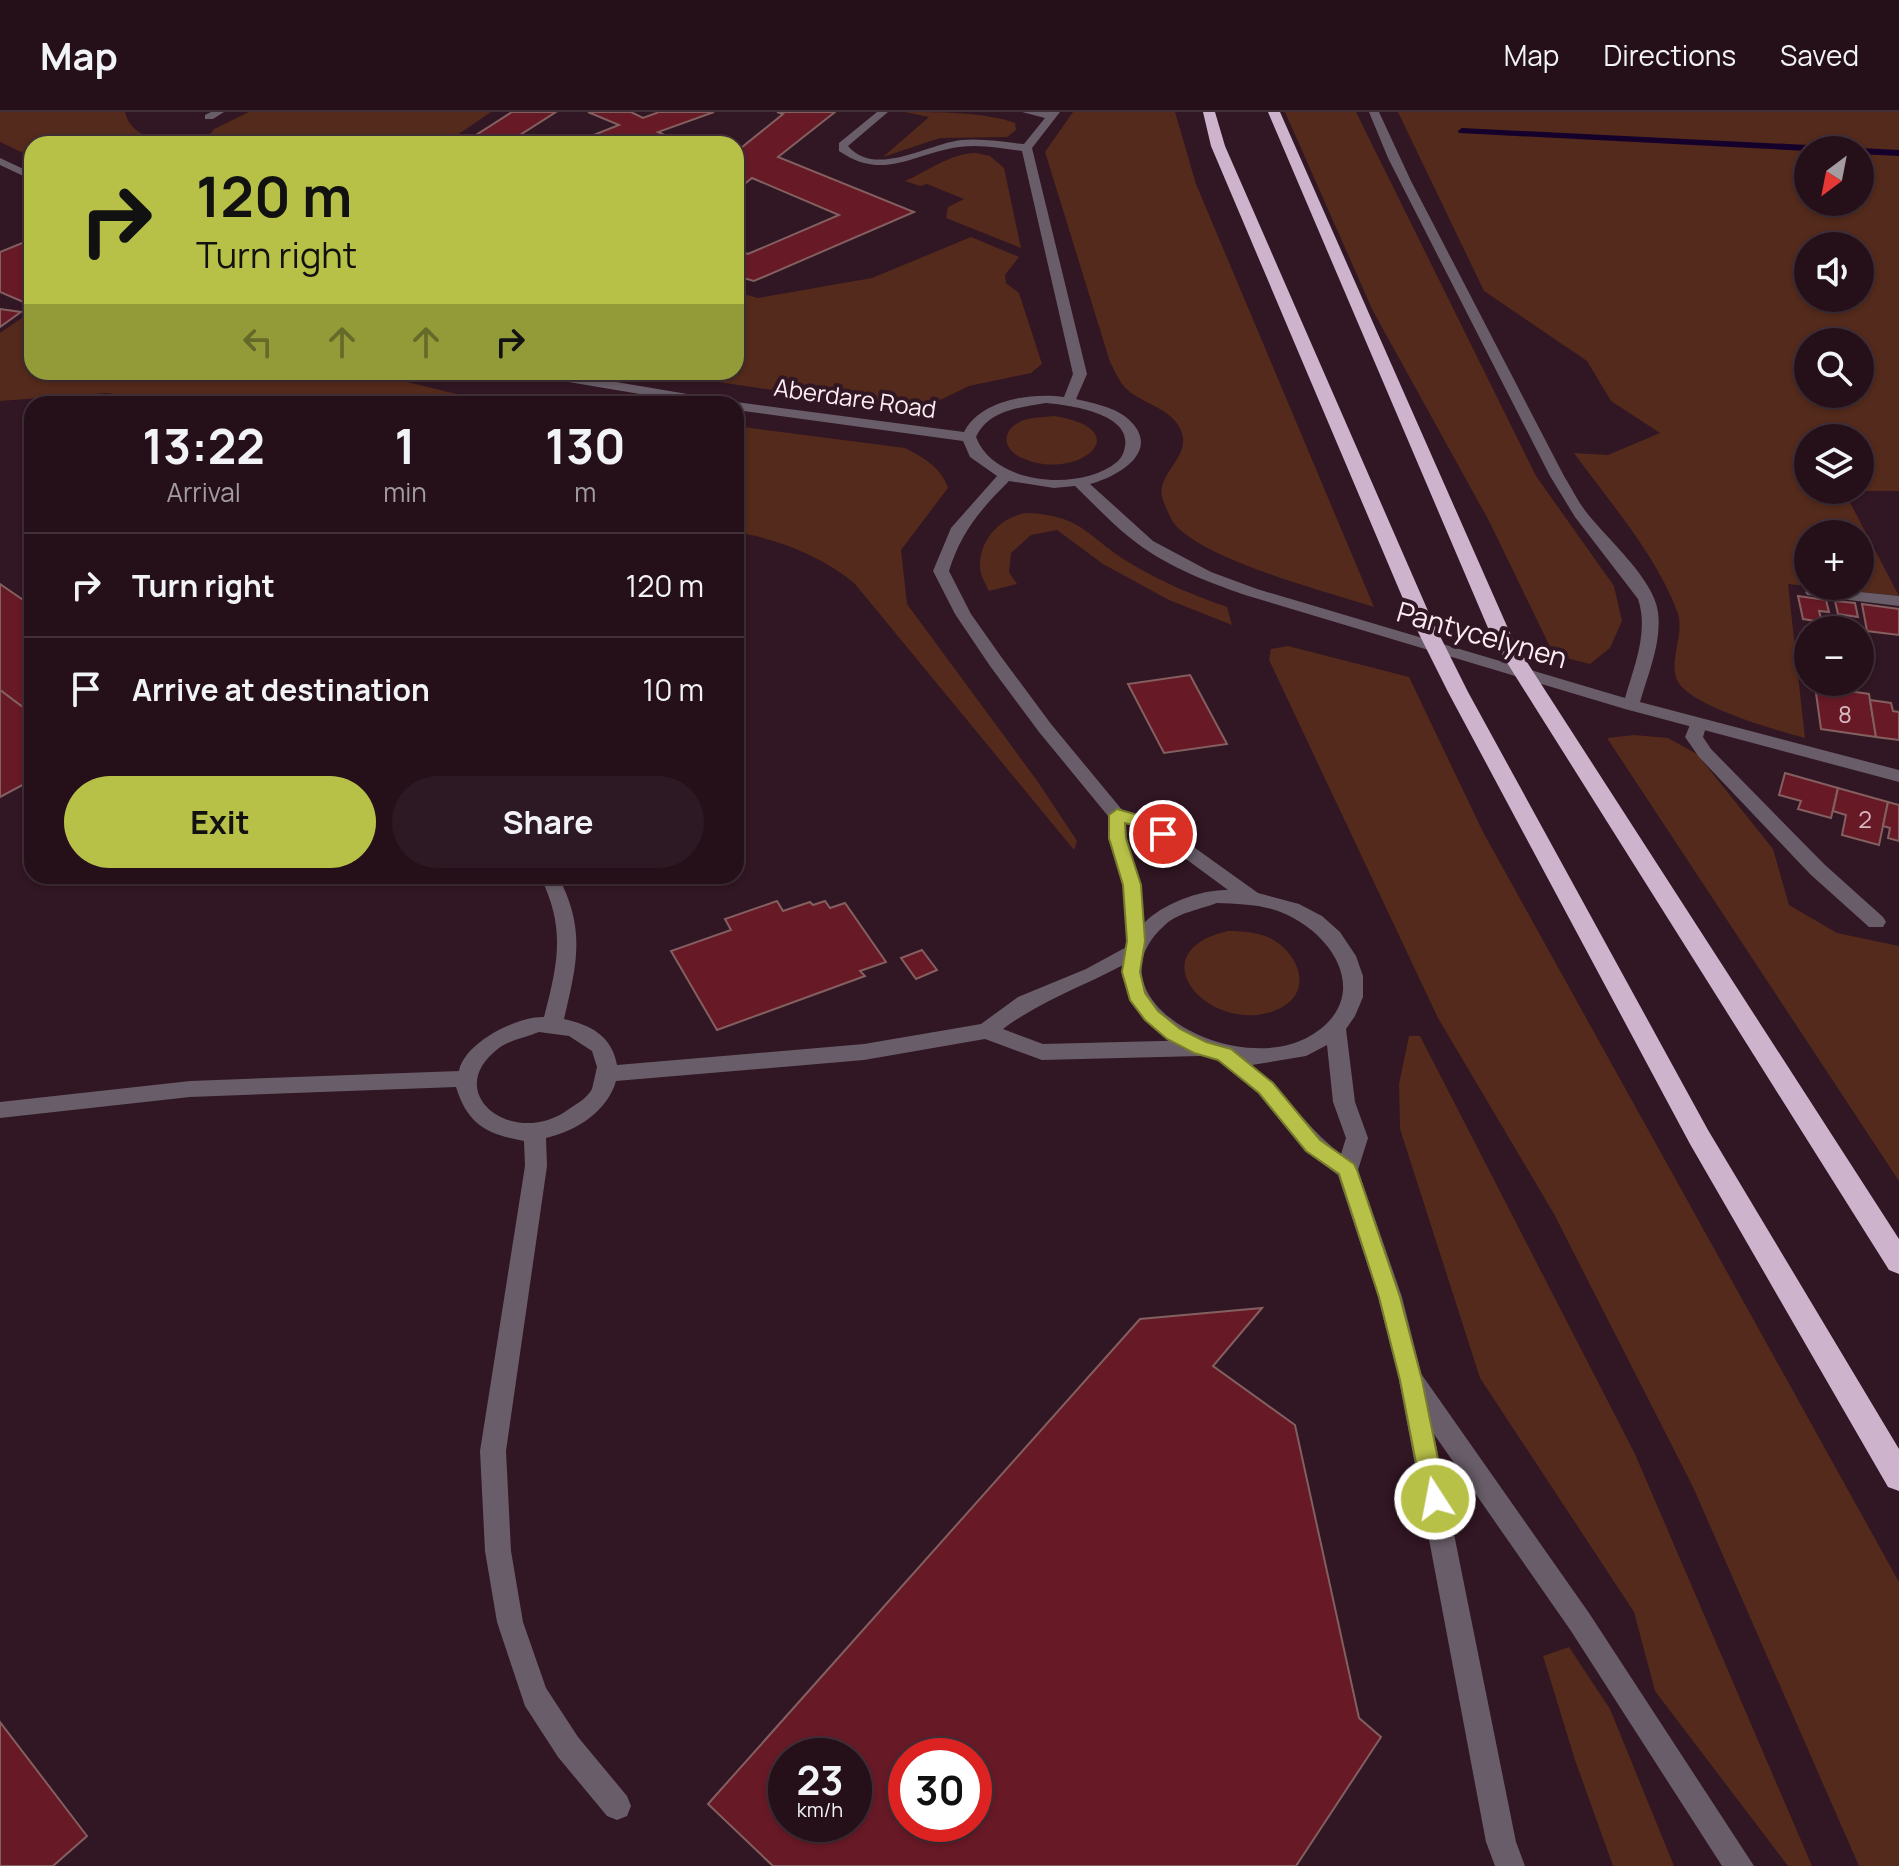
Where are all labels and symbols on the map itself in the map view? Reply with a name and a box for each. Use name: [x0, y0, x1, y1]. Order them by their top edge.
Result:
north arrow: [1794, 136, 1874, 216]
street label: Aberdare Road: [772, 370, 938, 425]
street label: Pantycelynen: [1393, 592, 1572, 676]
house number: 8: [1838, 697, 1852, 730]
pin: [1129, 800, 1197, 868]
house number: 2: [1858, 802, 1872, 835]
position arrow: [1393, 1457, 1477, 1541]
speed limit sign: 30: [888, 1738, 992, 1842]

